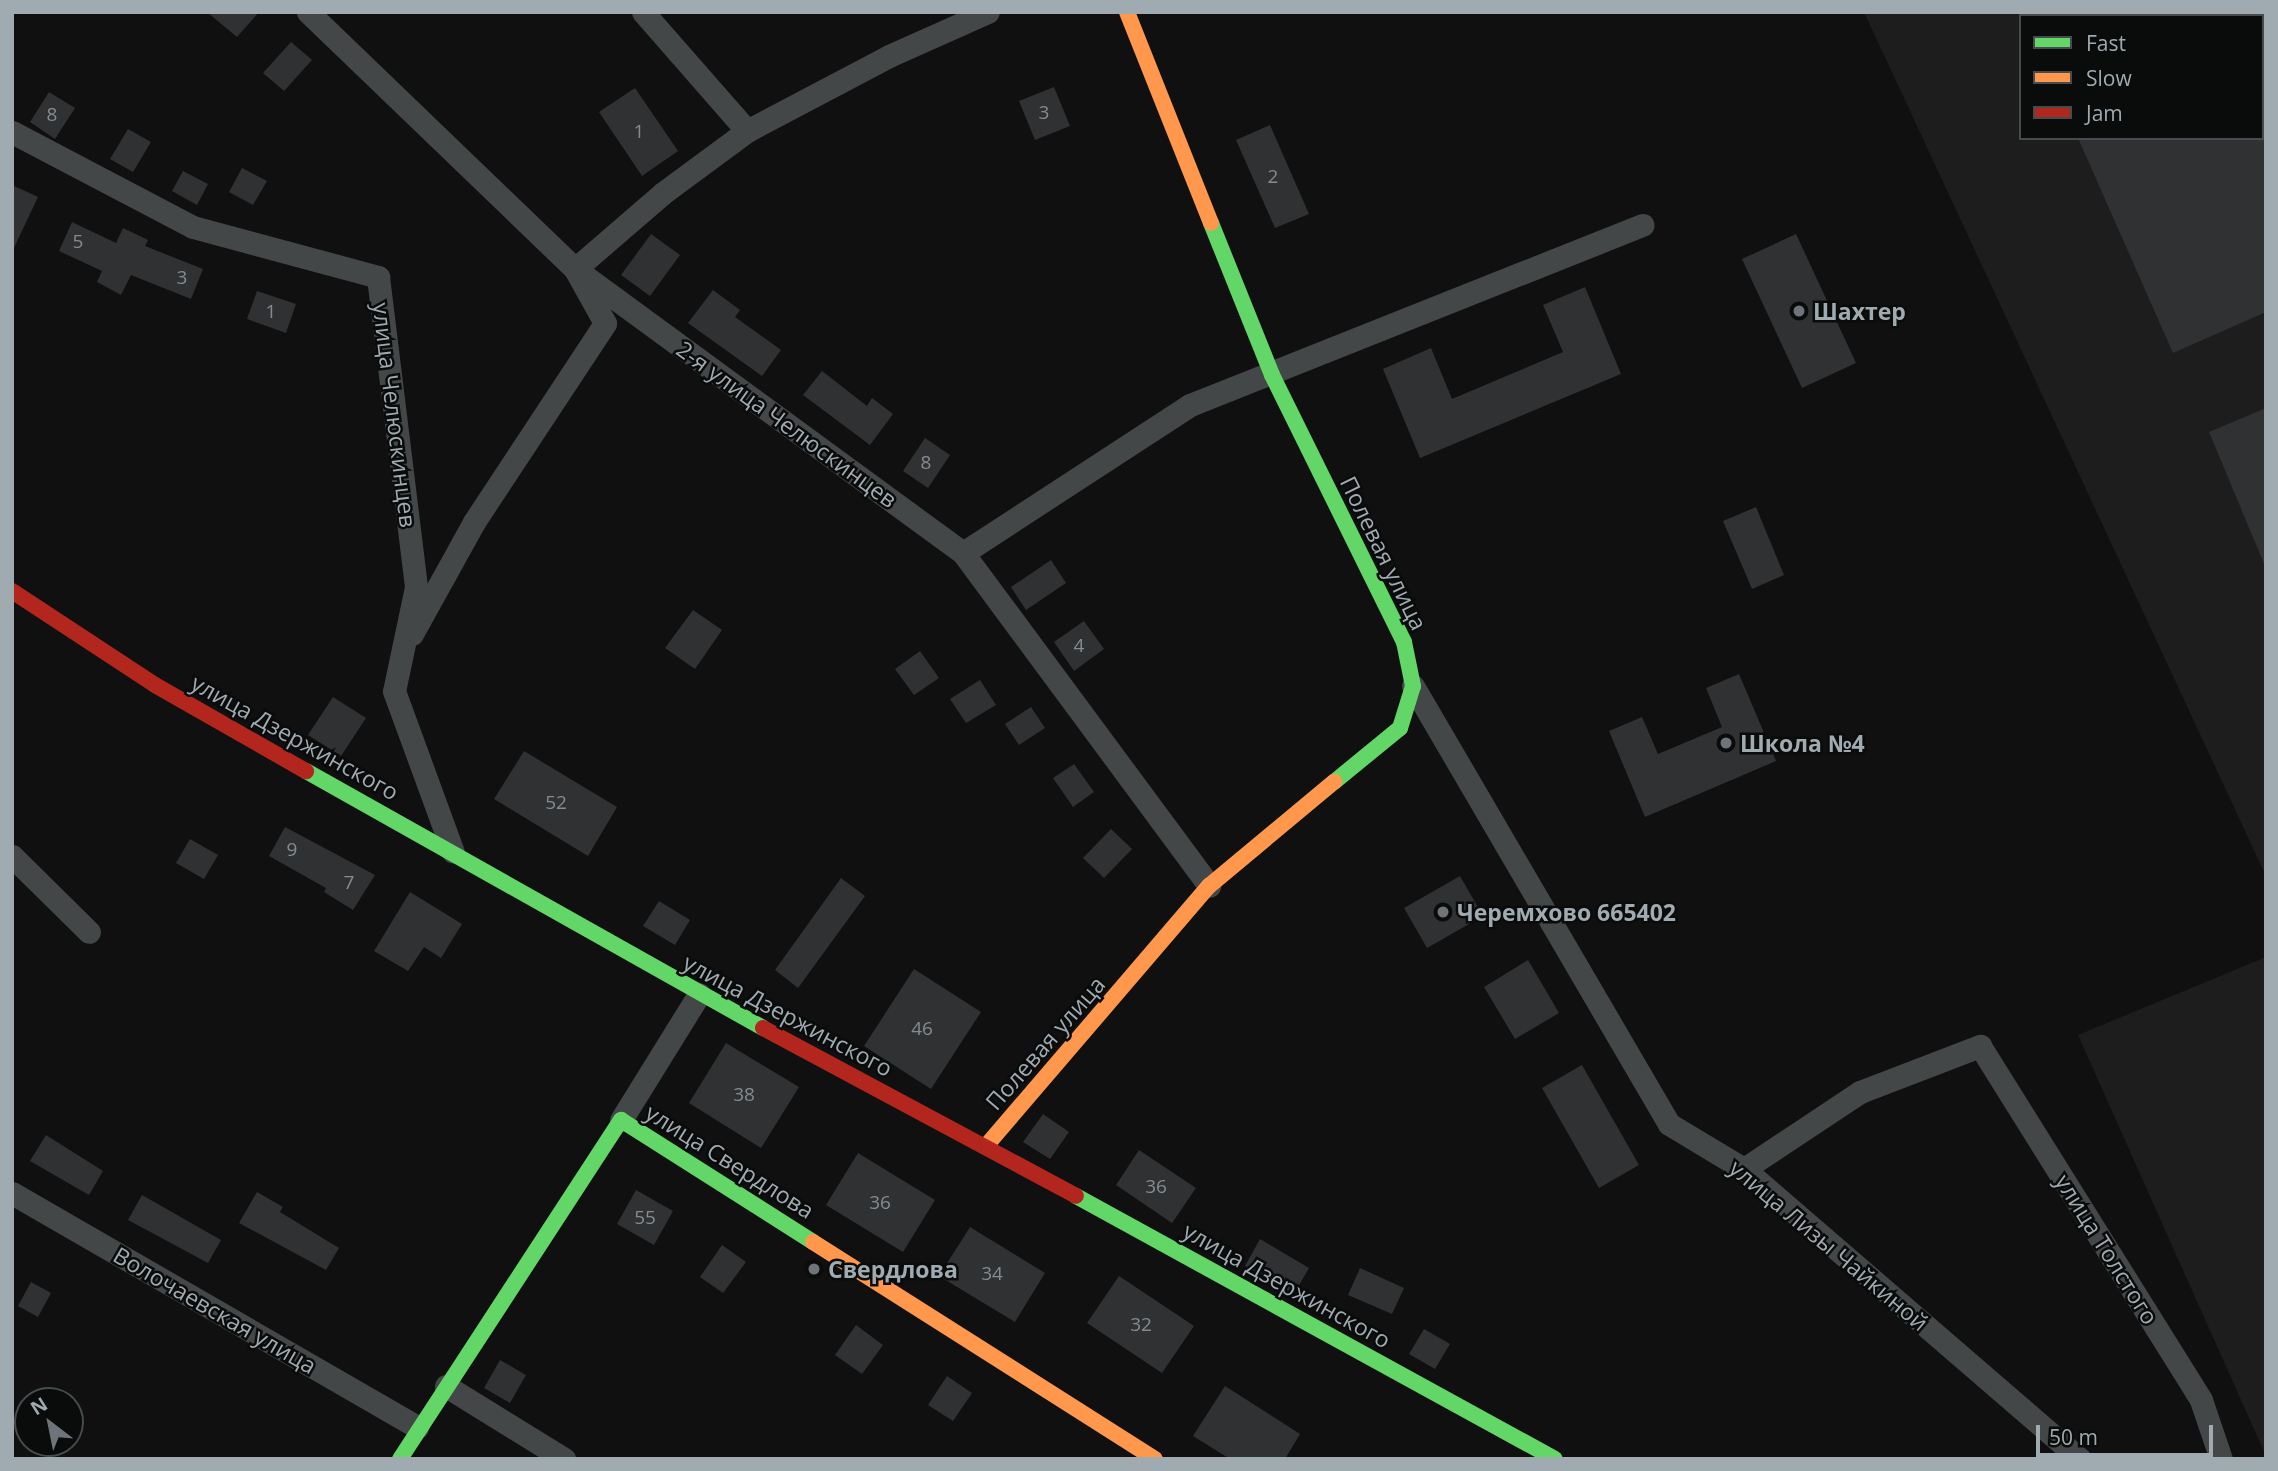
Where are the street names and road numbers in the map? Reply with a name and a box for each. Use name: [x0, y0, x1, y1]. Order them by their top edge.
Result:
street label: улица Челюскинцев: [368, 301, 422, 529]
street label: 2-я улица Челюскинцев: [672, 335, 902, 513]
street label: Полевая улица: [1335, 472, 1433, 634]
street label: улица Дзержинского: [186, 668, 404, 806]
street label: улица Дзержинского: [679, 948, 897, 1082]
street label: Полевая улица: [980, 971, 1110, 1115]
street label: улица Свердлова: [641, 1098, 819, 1224]
street label: улица Лизы Чайкиной: [1724, 1154, 1934, 1336]
street label: улица Толстого: [2050, 1169, 2164, 1329]
street label: улица Дзержинского: [1178, 1216, 1396, 1354]
street label: Волочаевская улица: [109, 1241, 321, 1379]

